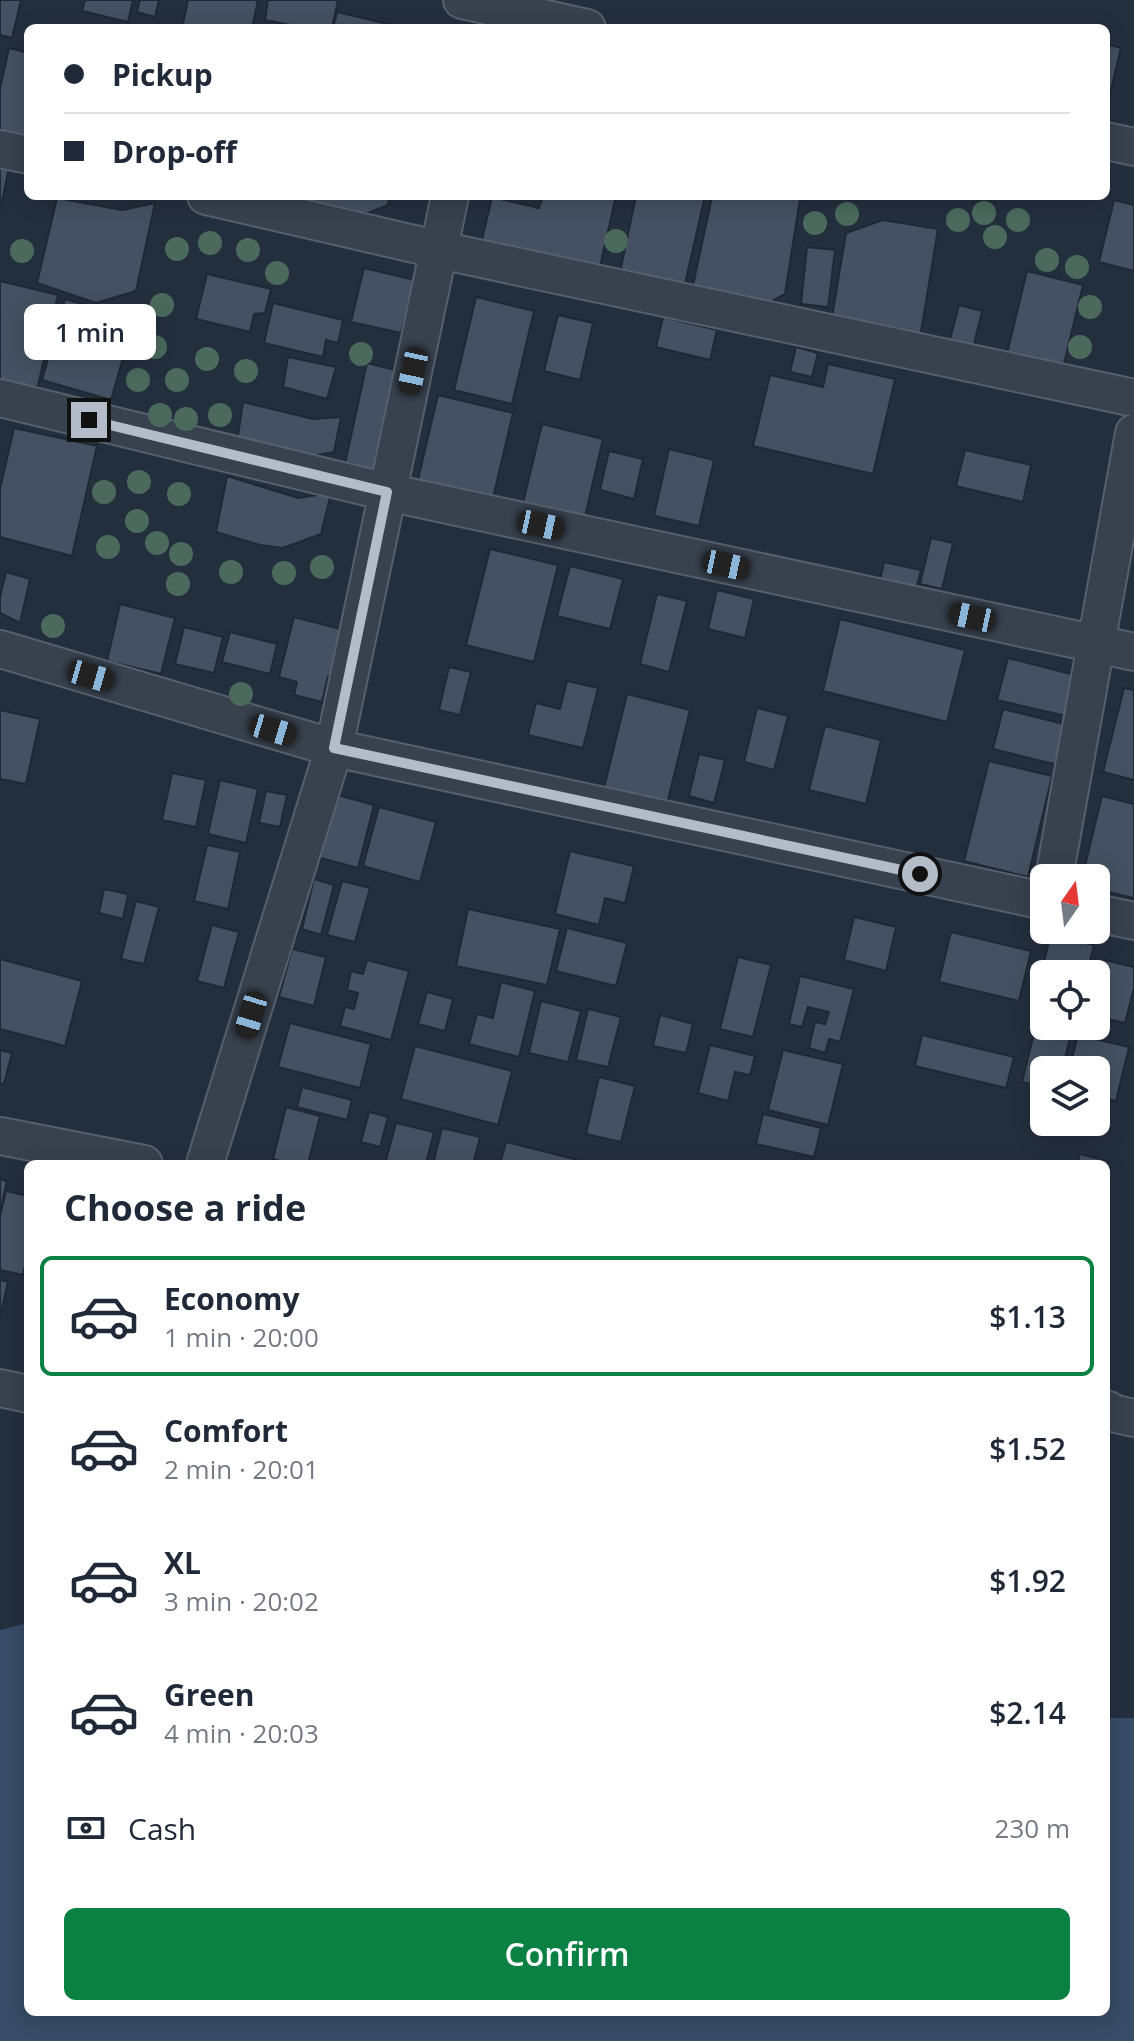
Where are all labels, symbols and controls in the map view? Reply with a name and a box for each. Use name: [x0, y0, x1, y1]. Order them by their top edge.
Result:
text: Pickup: [112, 54, 213, 95]
text: Drop-off: [112, 131, 237, 172]
callout: 1 min: [23, 304, 155, 360]
text: 1 min: [55, 314, 125, 350]
car: [396, 345, 430, 397]
route end: [71, 402, 107, 438]
car: [515, 508, 567, 542]
car: [700, 548, 752, 582]
car: [946, 600, 998, 634]
car: [65, 658, 117, 694]
car: [247, 712, 299, 748]
route start: [902, 856, 938, 892]
north arrow: [1030, 864, 1110, 944]
map controls: [1030, 864, 1110, 1136]
button: locate: [1030, 960, 1110, 1040]
car: [233, 989, 269, 1041]
button: layers: [1030, 1056, 1110, 1136]
text: Choose a ride: [64, 1183, 306, 1232]
text: Economy: [164, 1278, 300, 1319]
icon: car: [68, 1280, 140, 1352]
text: $1.13: [989, 1296, 1066, 1337]
text: 1 min · 20:00: [164, 1319, 319, 1355]
text: Comfort: [164, 1410, 288, 1451]
icon: car: [68, 1412, 140, 1484]
text: $1.52: [989, 1428, 1066, 1469]
text: 2 min · 20:01: [164, 1451, 319, 1487]
text: XL: [164, 1542, 201, 1583]
icon: car: [68, 1544, 140, 1616]
text: $1.92: [989, 1560, 1066, 1601]
text: 3 min · 20:02: [164, 1583, 319, 1619]
text: Green: [164, 1674, 255, 1715]
icon: car: [68, 1676, 140, 1748]
text: $2.14: [989, 1692, 1066, 1733]
text: 4 min · 20:03: [164, 1715, 319, 1751]
icon: cash: [64, 1806, 108, 1850]
text: Cash: [128, 1808, 196, 1849]
text: 230 m: [995, 1810, 1070, 1846]
button: Confirm: [64, 1908, 1070, 2000]

